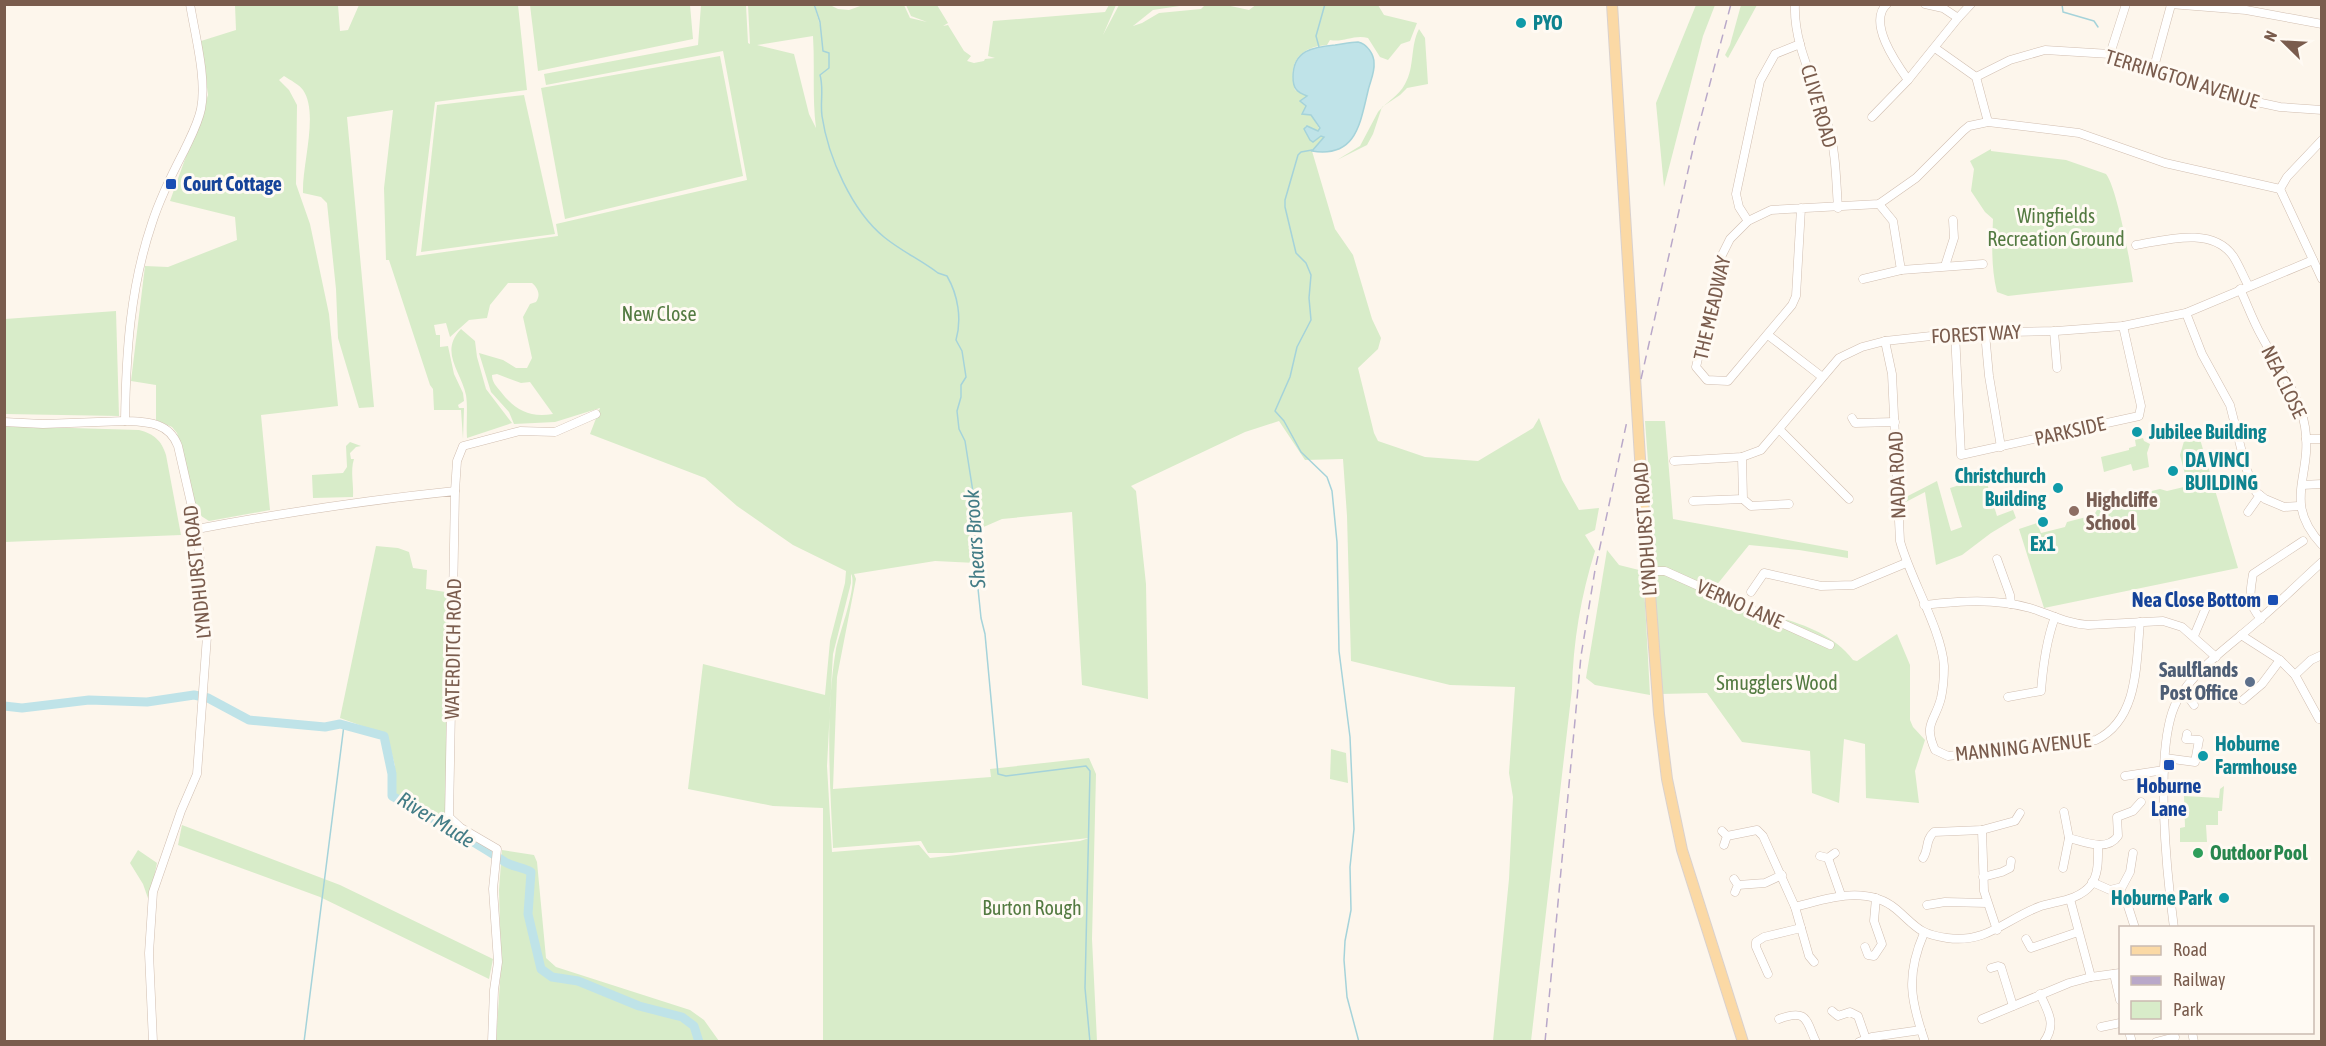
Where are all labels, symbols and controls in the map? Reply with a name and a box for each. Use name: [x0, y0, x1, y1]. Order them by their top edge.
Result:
place label: PYO: [1533, 11, 1563, 34]
north arrow: [2254, 12, 2314, 72]
marker: PYO: [1514, 16, 1528, 30]
text: N: [2260, 28, 2280, 44]
street label: TERRINGTON AVENUE: [2103, 44, 2262, 113]
street label: CLIVE ROAD: [1797, 62, 1842, 150]
place label: Court Cottage: [183, 172, 282, 195]
marker: Court Cottage: [164, 177, 178, 191]
park label: Wingfields Recreation Ground: [1987, 204, 2125, 250]
street label: THE MEADWAY: [1688, 253, 1735, 362]
park label: New Close: [622, 302, 697, 325]
street label: FOREST WAY: [1930, 320, 2022, 347]
street label: NEA CLOSE: [2257, 342, 2312, 422]
street label: PARKSIDE: [2032, 411, 2108, 450]
place label: Jubilee Building: [2148, 420, 2267, 443]
marker: Jubilee Building: [2130, 425, 2144, 439]
street label: NADA ROAD: [1883, 431, 1910, 519]
place label: DA VINCI BUILDING: [2185, 448, 2258, 494]
street label: LYNDHURST ROAD: [1628, 461, 1661, 597]
place label: Christchurch Building: [1954, 464, 2046, 510]
marker: DA VINCI BUILDING: [2166, 464, 2180, 478]
marker: Christchurch Building: [2051, 481, 2065, 495]
water label: Shears Brook: [959, 488, 989, 590]
place label: Highcliffe School: [2086, 488, 2158, 534]
street label: LYNDHURST ROAD: [178, 504, 215, 640]
marker: Highcliffe School: [2067, 504, 2081, 518]
marker: Ex1: [2036, 515, 2050, 529]
place label: Ex1: [2030, 532, 2056, 555]
street label: VERNO LANE: [1693, 574, 1788, 633]
street label: WATERDITCH ROAD: [440, 578, 465, 720]
place label: Nea Close Bottom: [2132, 588, 2261, 611]
marker: Nea Close Bottom: [2266, 593, 2280, 607]
place label: Saulflands Post Office: [2159, 658, 2238, 704]
park label: Smugglers Wood: [1716, 671, 1838, 694]
marker: Saulflands Post Office: [2243, 675, 2257, 689]
street label: MANNING AVENUE: [1954, 728, 2093, 765]
place label: Hoburne Farmhouse: [2215, 732, 2297, 778]
marker: Hoburne Farmhouse: [2196, 749, 2210, 763]
marker: Hoburne Lane: [2162, 758, 2176, 772]
place label: Hoburne Lane: [2137, 774, 2201, 820]
water label: River Mude: [394, 786, 479, 852]
place label: Outdoor Pool: [2210, 841, 2308, 864]
marker: Outdoor Pool: [2191, 846, 2205, 860]
place label: Hoburne Park: [2111, 886, 2212, 909]
marker: Hoburne Park: [2217, 891, 2231, 905]
park label: Burton Rough: [982, 896, 1082, 919]
legend: [2119, 926, 2314, 1034]
text: Road: [2173, 939, 2207, 960]
text: Railway: [2173, 969, 2225, 990]
text: Park: [2173, 999, 2203, 1020]

